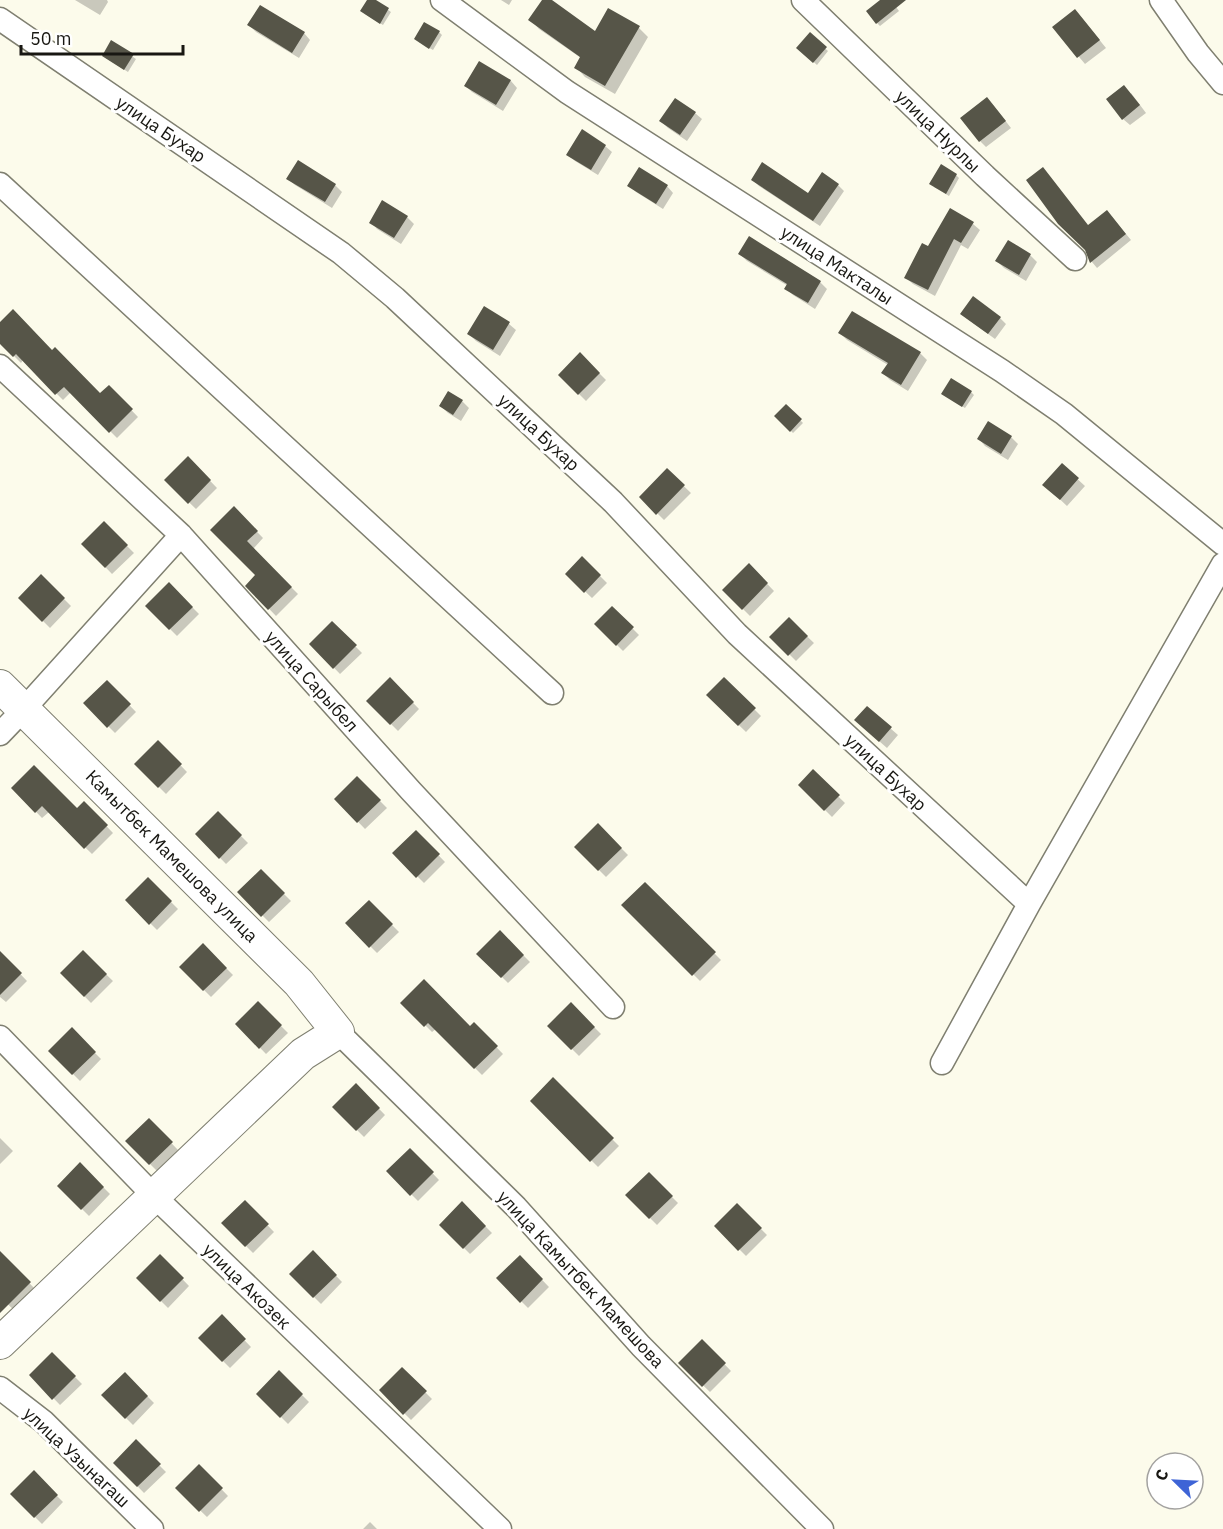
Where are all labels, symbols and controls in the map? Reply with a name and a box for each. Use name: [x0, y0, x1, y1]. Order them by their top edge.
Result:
scale bar: [21, 18, 183, 56]
text: 50 m: [30, 27, 72, 50]
street label: улица Нурлы: [891, 85, 985, 177]
street label: улица Бухар: [112, 91, 210, 167]
street label: улица Макталы: [776, 220, 898, 310]
street label: улица Бухар: [493, 388, 585, 476]
street label: улица Сарыбел: [260, 626, 364, 736]
street label: улица Бухар: [840, 728, 932, 816]
street label: Камытбек Мамешова улица: [81, 765, 263, 947]
street label: улица Камытбек Мамешова: [493, 1185, 670, 1373]
street label: улица Акозек: [198, 1238, 296, 1334]
street label: улица Узынагаш: [19, 1402, 135, 1512]
north arrow: [1145, 1451, 1205, 1511]
text: С: [1150, 1466, 1173, 1484]

